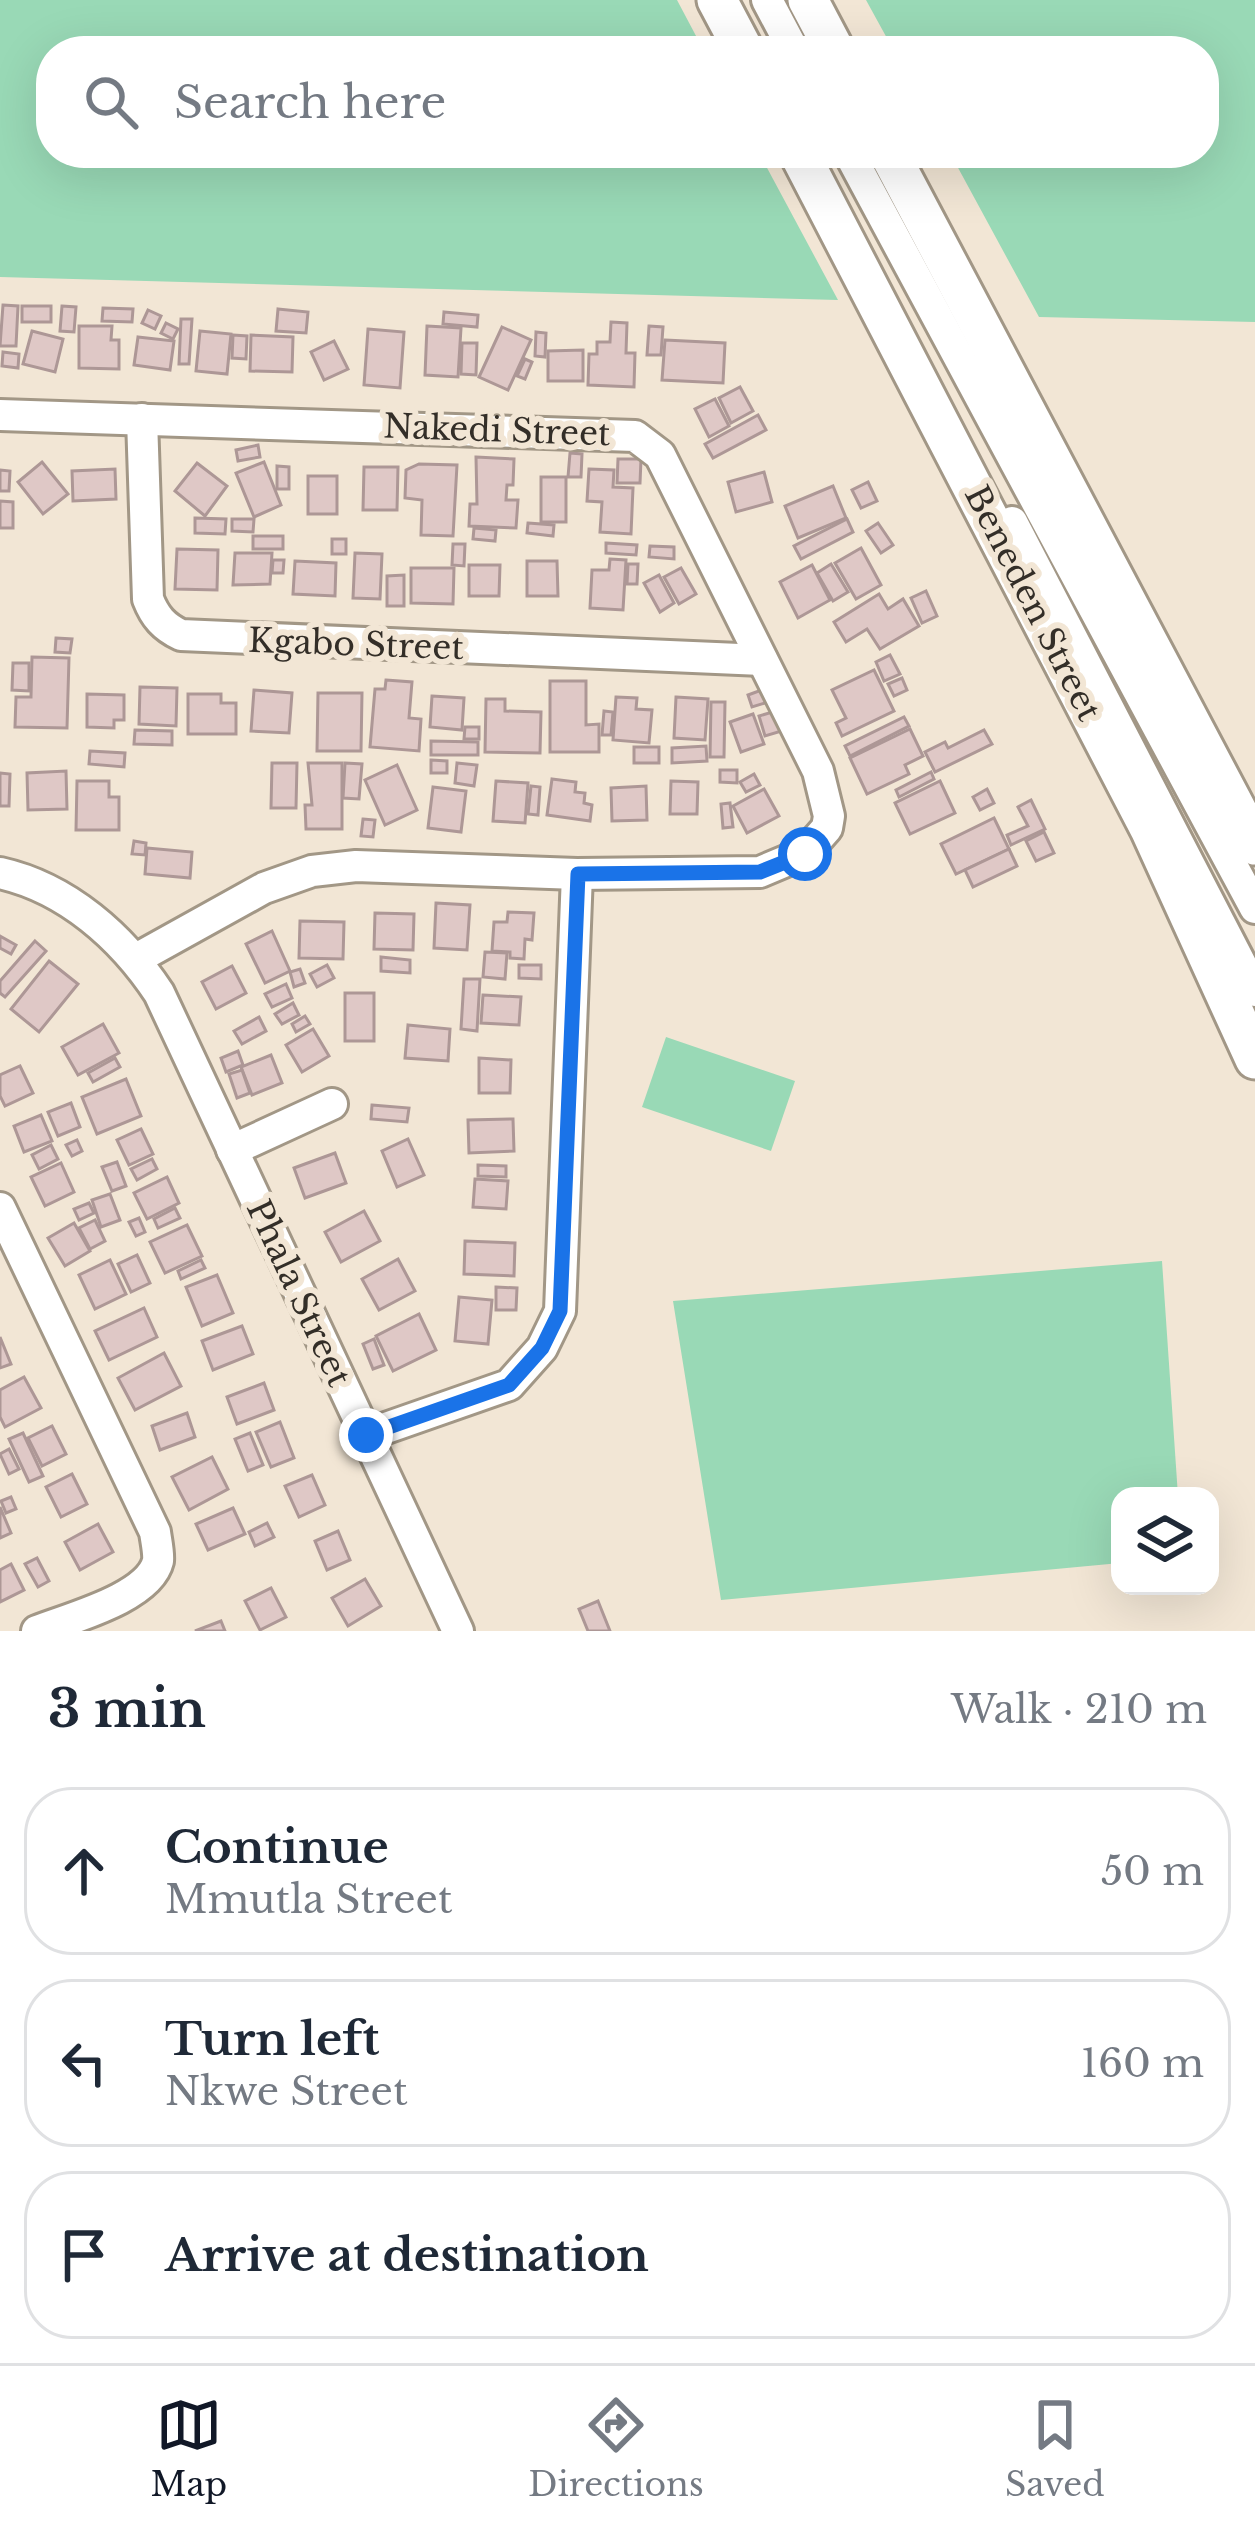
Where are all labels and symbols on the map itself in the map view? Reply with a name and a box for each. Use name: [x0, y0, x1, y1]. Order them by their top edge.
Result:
street label: Nakedi Street: [383, 406, 612, 454]
street label: Beneden Street: [956, 479, 1110, 728]
street label: Kgabo Street: [248, 620, 465, 668]
route start: [778, 827, 832, 881]
street label: Phala Street: [238, 1193, 360, 1393]
route end: [339, 1408, 393, 1462]

